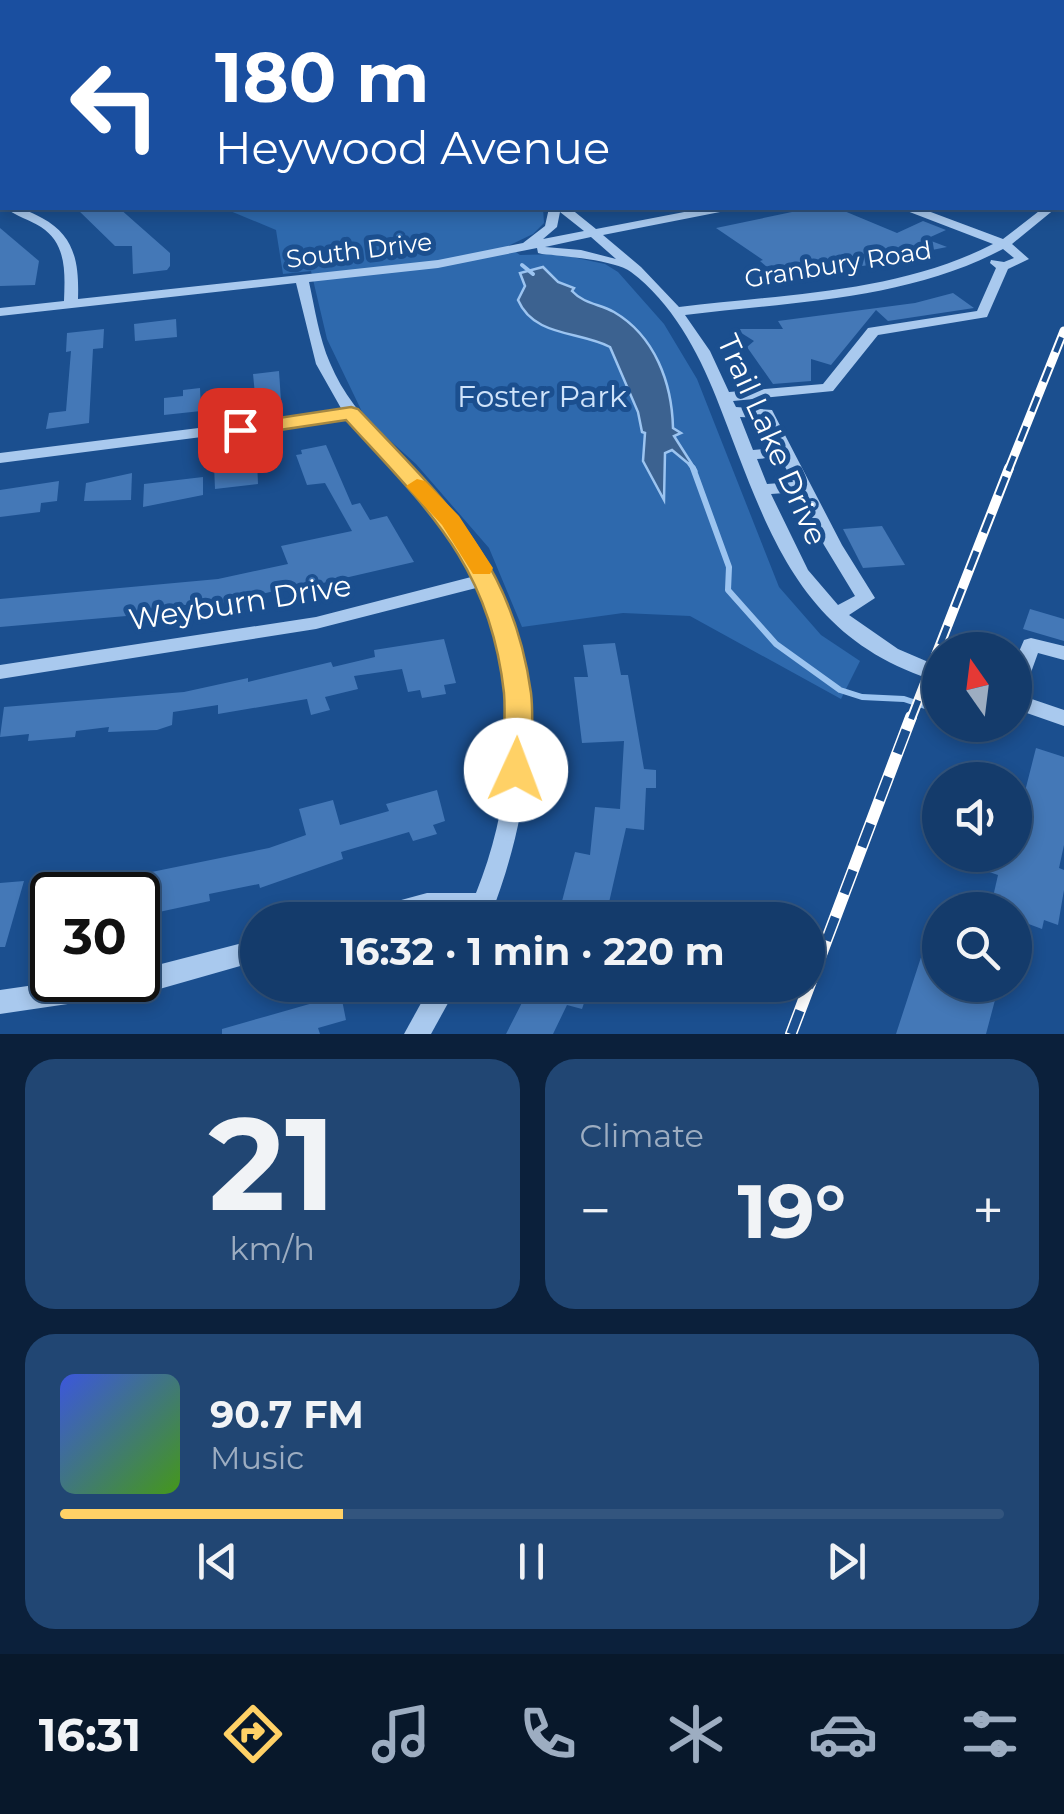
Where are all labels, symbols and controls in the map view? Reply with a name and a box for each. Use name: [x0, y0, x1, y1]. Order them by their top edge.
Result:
text: 180 m: [215, 34, 429, 120]
icon: left: [50, 40, 180, 170]
text: Heywood Avenue: [215, 120, 610, 175]
street label: South Drive: [284, 226, 434, 274]
street label: Granbury Road: [742, 234, 934, 294]
street label: Trail Lake Drive: [709, 329, 835, 551]
park label: Foster Park: [457, 378, 627, 415]
pin: [198, 388, 283, 473]
icon: arrive: [213, 403, 268, 458]
street label: Weyburn Drive: [126, 567, 354, 638]
north arrow: [922, 632, 1032, 742]
map controls: [922, 632, 1032, 1002]
position arrow: [464, 718, 568, 822]
button: sound: [922, 762, 1032, 872]
speed limit sign: 30: [30, 872, 160, 1002]
button: search: [922, 892, 1032, 1002]
text: 16:32 · 1 min · 220 m: [340, 928, 725, 975]
text: 21: [208, 1084, 336, 1243]
text: Climate: [580, 1116, 704, 1155]
text: 19°: [737, 1165, 846, 1257]
text: −: [580, 1177, 611, 1244]
text: +: [972, 1177, 1004, 1244]
text: km/h: [230, 1229, 315, 1268]
text: 90.7 FM: [210, 1391, 364, 1438]
text: Music: [210, 1438, 304, 1477]
icon: previous: [190, 1534, 245, 1589]
icon: pause: [504, 1534, 559, 1589]
icon: next: [819, 1534, 874, 1589]
icon: directions: [218, 1699, 288, 1769]
icon: music: [366, 1699, 436, 1769]
icon: phone: [513, 1699, 583, 1769]
icon: climate: [661, 1699, 731, 1769]
icon: car: [808, 1699, 878, 1769]
icon: filters: [955, 1699, 1025, 1769]
text: 16:31: [39, 1707, 141, 1762]

